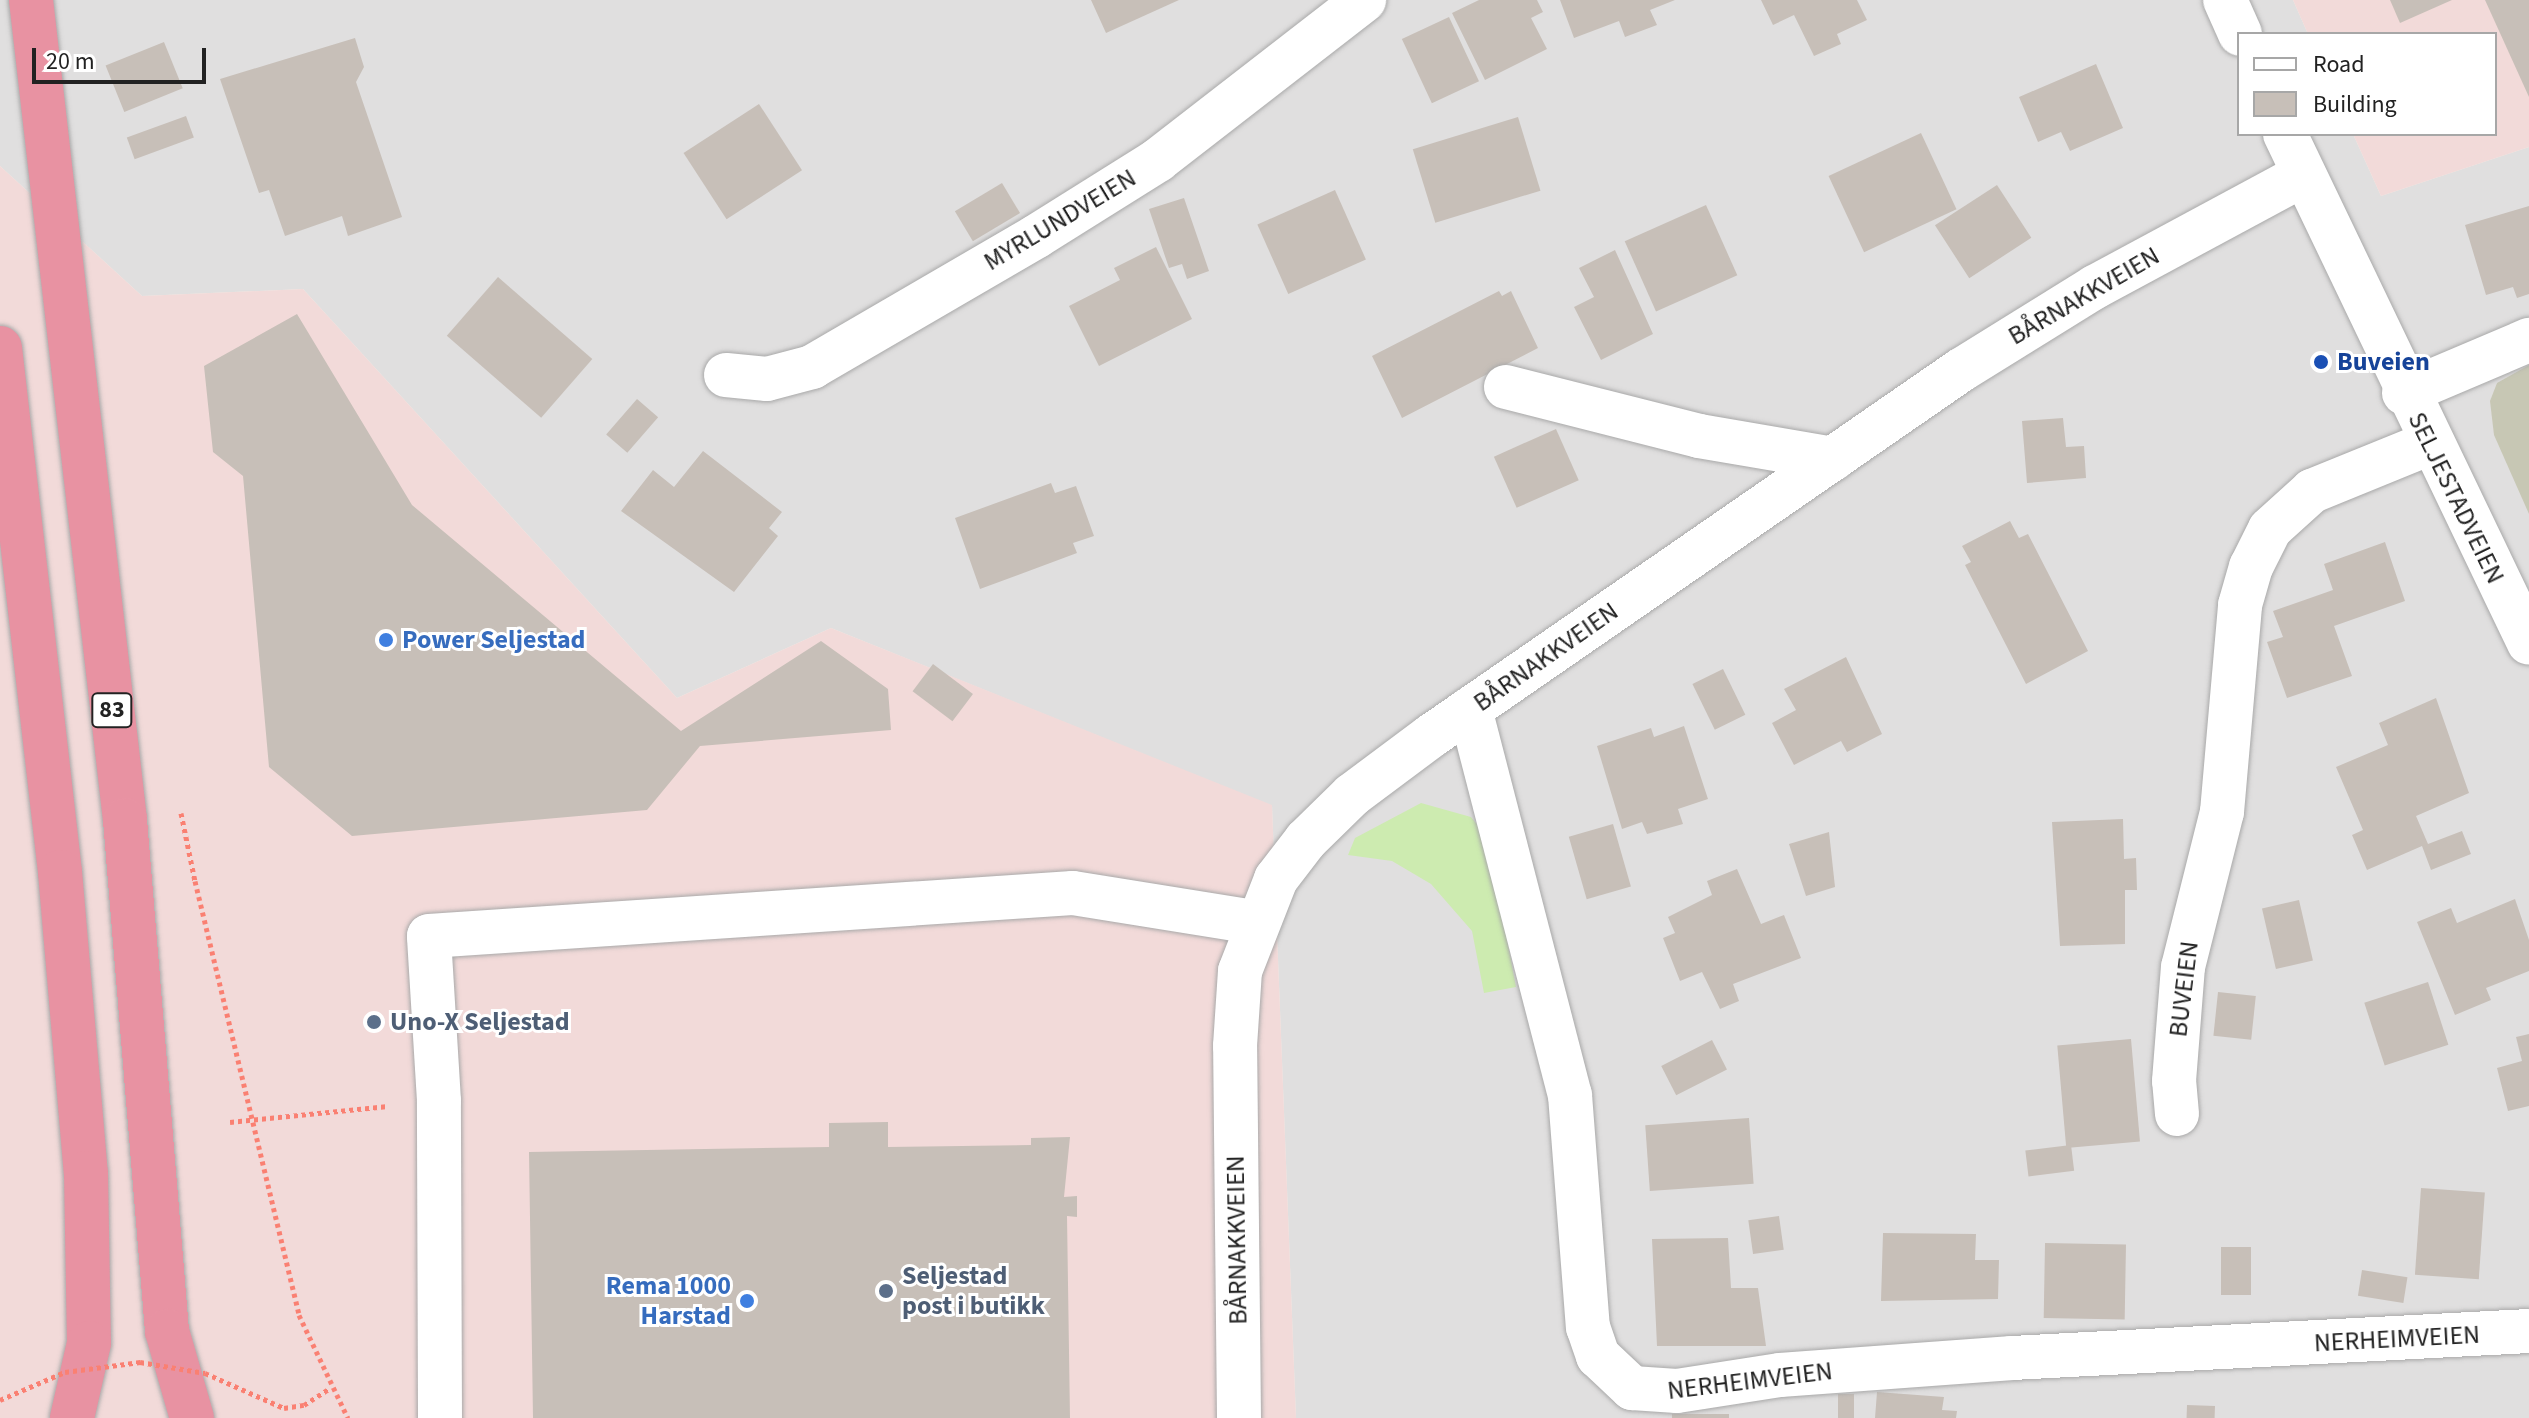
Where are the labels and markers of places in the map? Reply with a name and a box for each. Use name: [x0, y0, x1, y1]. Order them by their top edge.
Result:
place label: Buveien: [2337, 346, 2430, 378]
marker: Buveien: [2312, 353, 2330, 371]
place label: Power Seljestad: [402, 624, 586, 656]
marker: Power Seljestad: [377, 631, 395, 649]
place label: Uno-X Seljestad: [390, 1006, 570, 1038]
marker: Uno-X Seljestad: [365, 1013, 383, 1031]
place label: Seljestad post i butikk: [902, 1260, 1045, 1322]
place label: Rema 1000 Harstad: [606, 1270, 731, 1332]
marker: Seljestad post i butikk: [877, 1282, 895, 1300]
marker: Rema 1000 Harstad: [738, 1292, 756, 1310]

